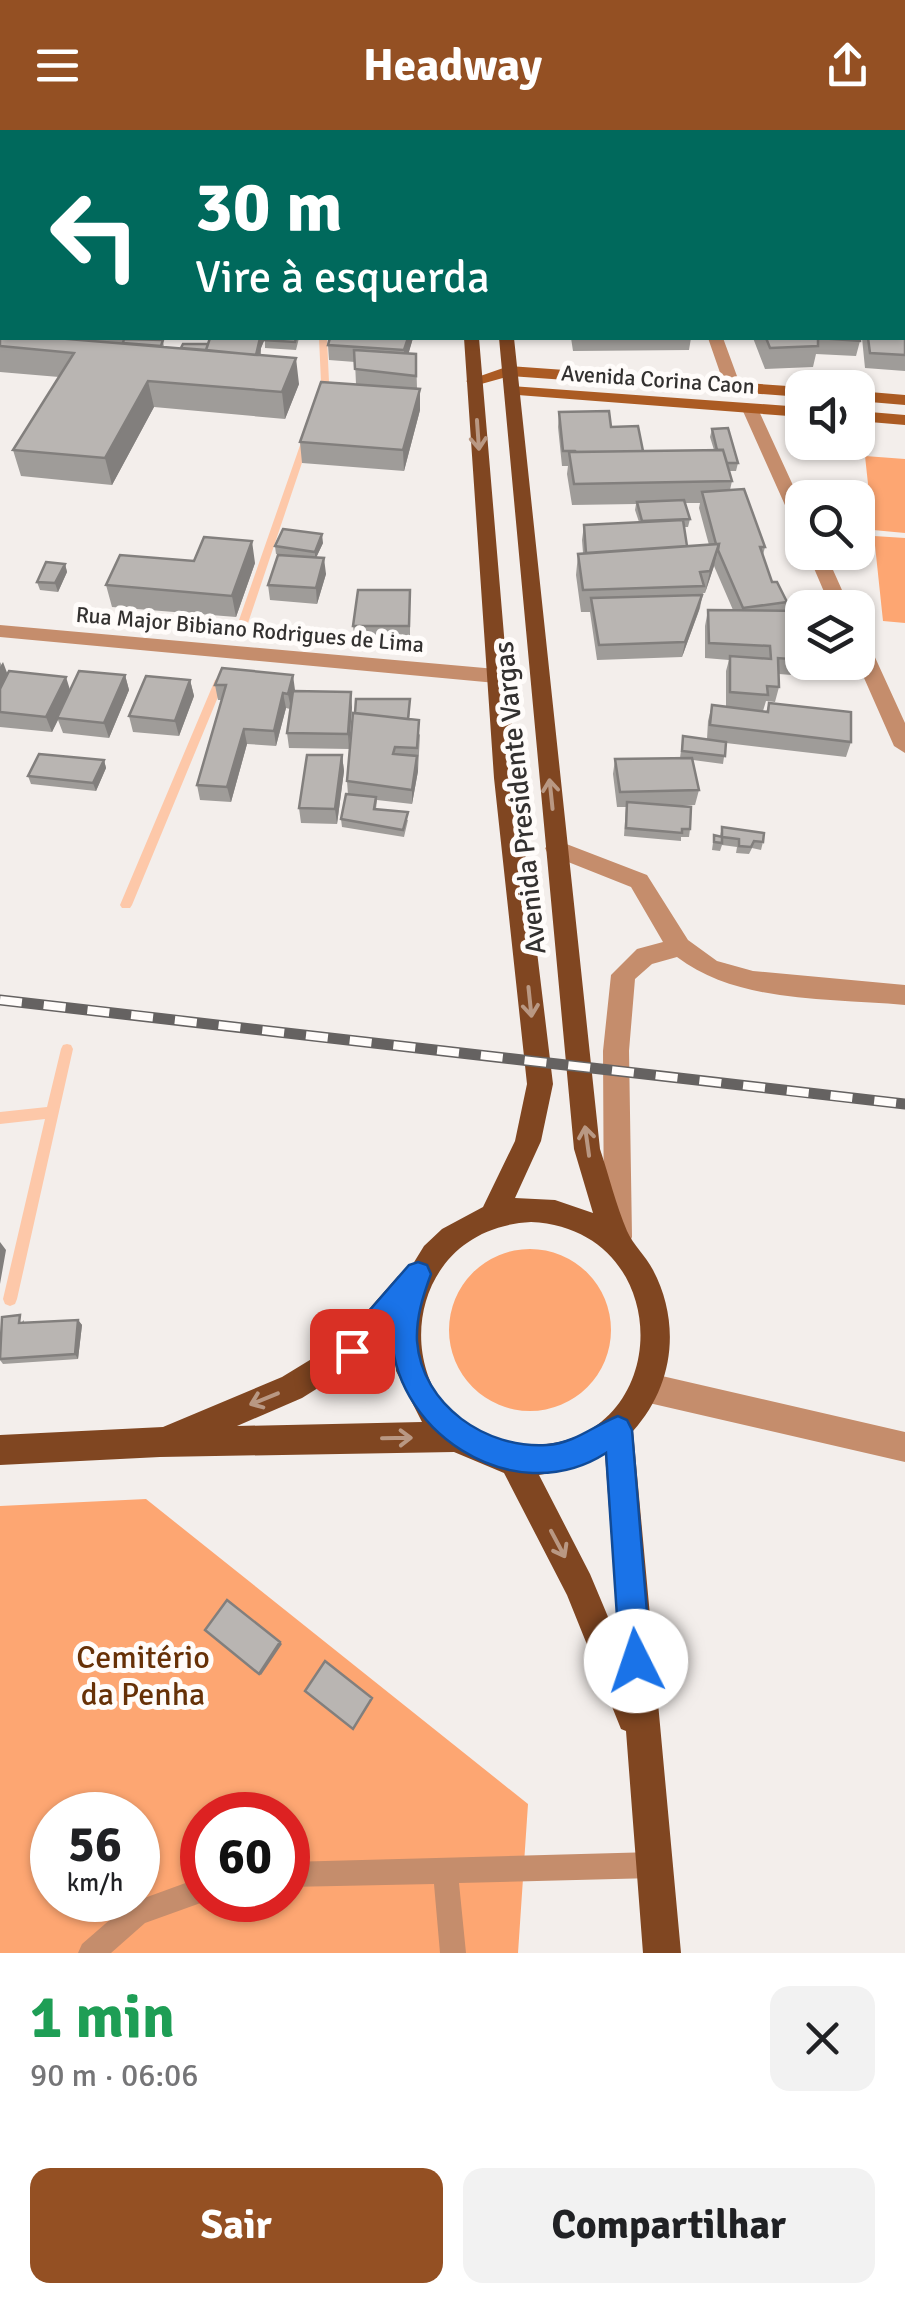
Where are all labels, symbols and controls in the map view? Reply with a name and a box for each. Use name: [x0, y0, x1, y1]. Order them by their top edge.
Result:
icon: menu: [30, 38, 85, 93]
text: Headway: [363, 38, 542, 93]
icon: share: [820, 38, 875, 93]
text: 30 m: [195, 164, 343, 250]
icon: left: [30, 170, 160, 300]
text: Vire à esquerda: [195, 250, 490, 305]
street label: Avenida Corina Caon: [560, 359, 756, 400]
map controls: [785, 370, 875, 680]
button: sound: [785, 370, 875, 460]
one-way arrow: [469, 418, 488, 450]
button: search: [785, 480, 875, 570]
button: layers: [785, 590, 875, 680]
street label: Rua Major Bibiano Rodrigues de Lima: [75, 601, 425, 658]
street label: Avenida Presidente Vargas: [487, 640, 553, 956]
one-way arrow: [541, 778, 560, 810]
one-way arrow: [521, 986, 540, 1018]
one-way arrow: [577, 1125, 595, 1157]
pin: [310, 1309, 395, 1394]
icon: arrive: [325, 1324, 380, 1379]
one-way arrow: [249, 1392, 279, 1410]
one-way arrow: [381, 1428, 413, 1447]
one-way arrow: [549, 1529, 568, 1559]
position arrow: [584, 1609, 688, 1713]
park label: Cemitério da Penha: [76, 1638, 210, 1714]
speed limit sign: 60: [180, 1792, 310, 1922]
text: 56: [68, 1814, 122, 1876]
text: km/h: [67, 1867, 123, 1898]
text: 1 min: [30, 1981, 175, 2055]
button: close: [770, 1986, 875, 2091]
text: 90 m · 06:06: [30, 2056, 199, 2095]
button: Sair: [30, 2168, 443, 2283]
button: Compartilhar: [463, 2168, 875, 2283]

